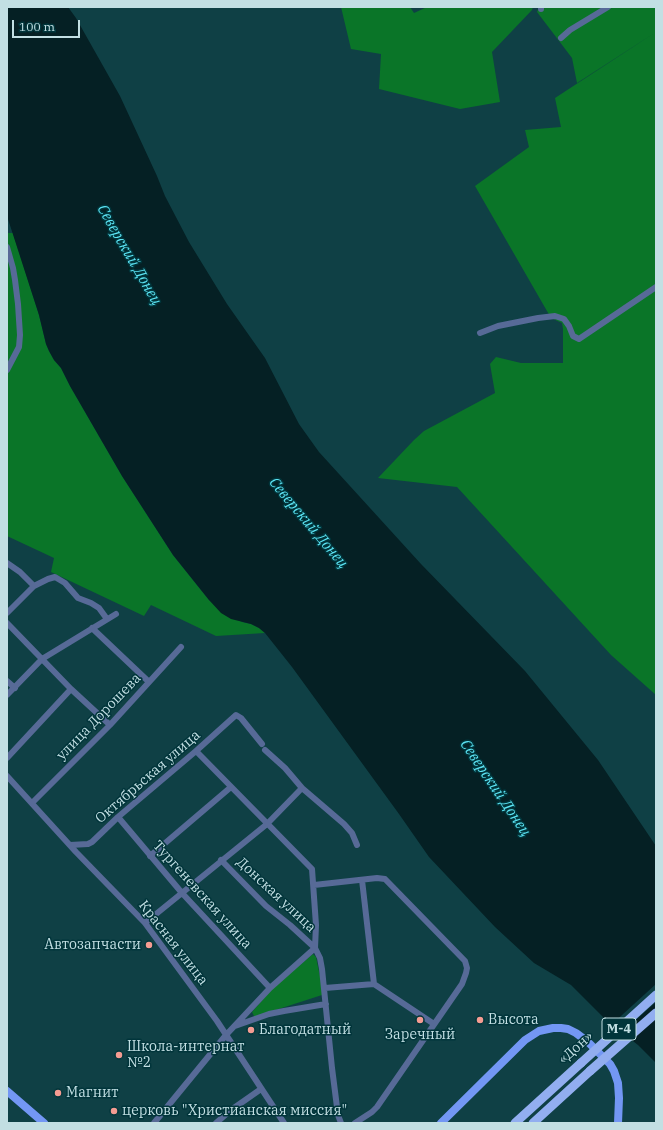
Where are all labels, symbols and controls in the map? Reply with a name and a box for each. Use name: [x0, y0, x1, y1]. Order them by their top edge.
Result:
scale bar: [14, 12, 82, 38]
text: 100 m: [19, 19, 55, 34]
water label: Северский Донец: [93, 202, 165, 308]
water label: Северский Донец: [265, 474, 351, 572]
street label: улица Дорошева: [53, 670, 145, 764]
street label: Октябрьская улица: [92, 727, 204, 827]
water label: Северский Донец: [456, 736, 534, 840]
street label: Тургеневская улица: [149, 837, 255, 953]
street label: Донская улица: [233, 854, 319, 936]
street label: Красная улица: [135, 897, 211, 989]
place label: Автозапчасти: [44, 937, 141, 953]
marker: Автозапчасти: [144, 940, 154, 950]
place label: Высота: [488, 1012, 539, 1028]
marker: Заречный: [415, 1015, 425, 1025]
marker: Высота: [475, 1015, 485, 1025]
road number: М-4: [602, 1018, 636, 1040]
place label: Благодатный: [259, 1022, 351, 1038]
marker: Благодатный: [246, 1025, 256, 1035]
place label: Заречный: [385, 1027, 455, 1043]
street label: «Дон»: [555, 1028, 597, 1068]
place label: Школа-интернат №2: [127, 1039, 244, 1072]
marker: Школа-интернат №2: [114, 1050, 124, 1060]
place label: Магнит: [66, 1085, 118, 1101]
marker: Магнит: [53, 1088, 63, 1098]
place label: церковь "Христианская миссия": [122, 1103, 347, 1119]
marker: церковь "Христианская миссия": [109, 1106, 119, 1116]

